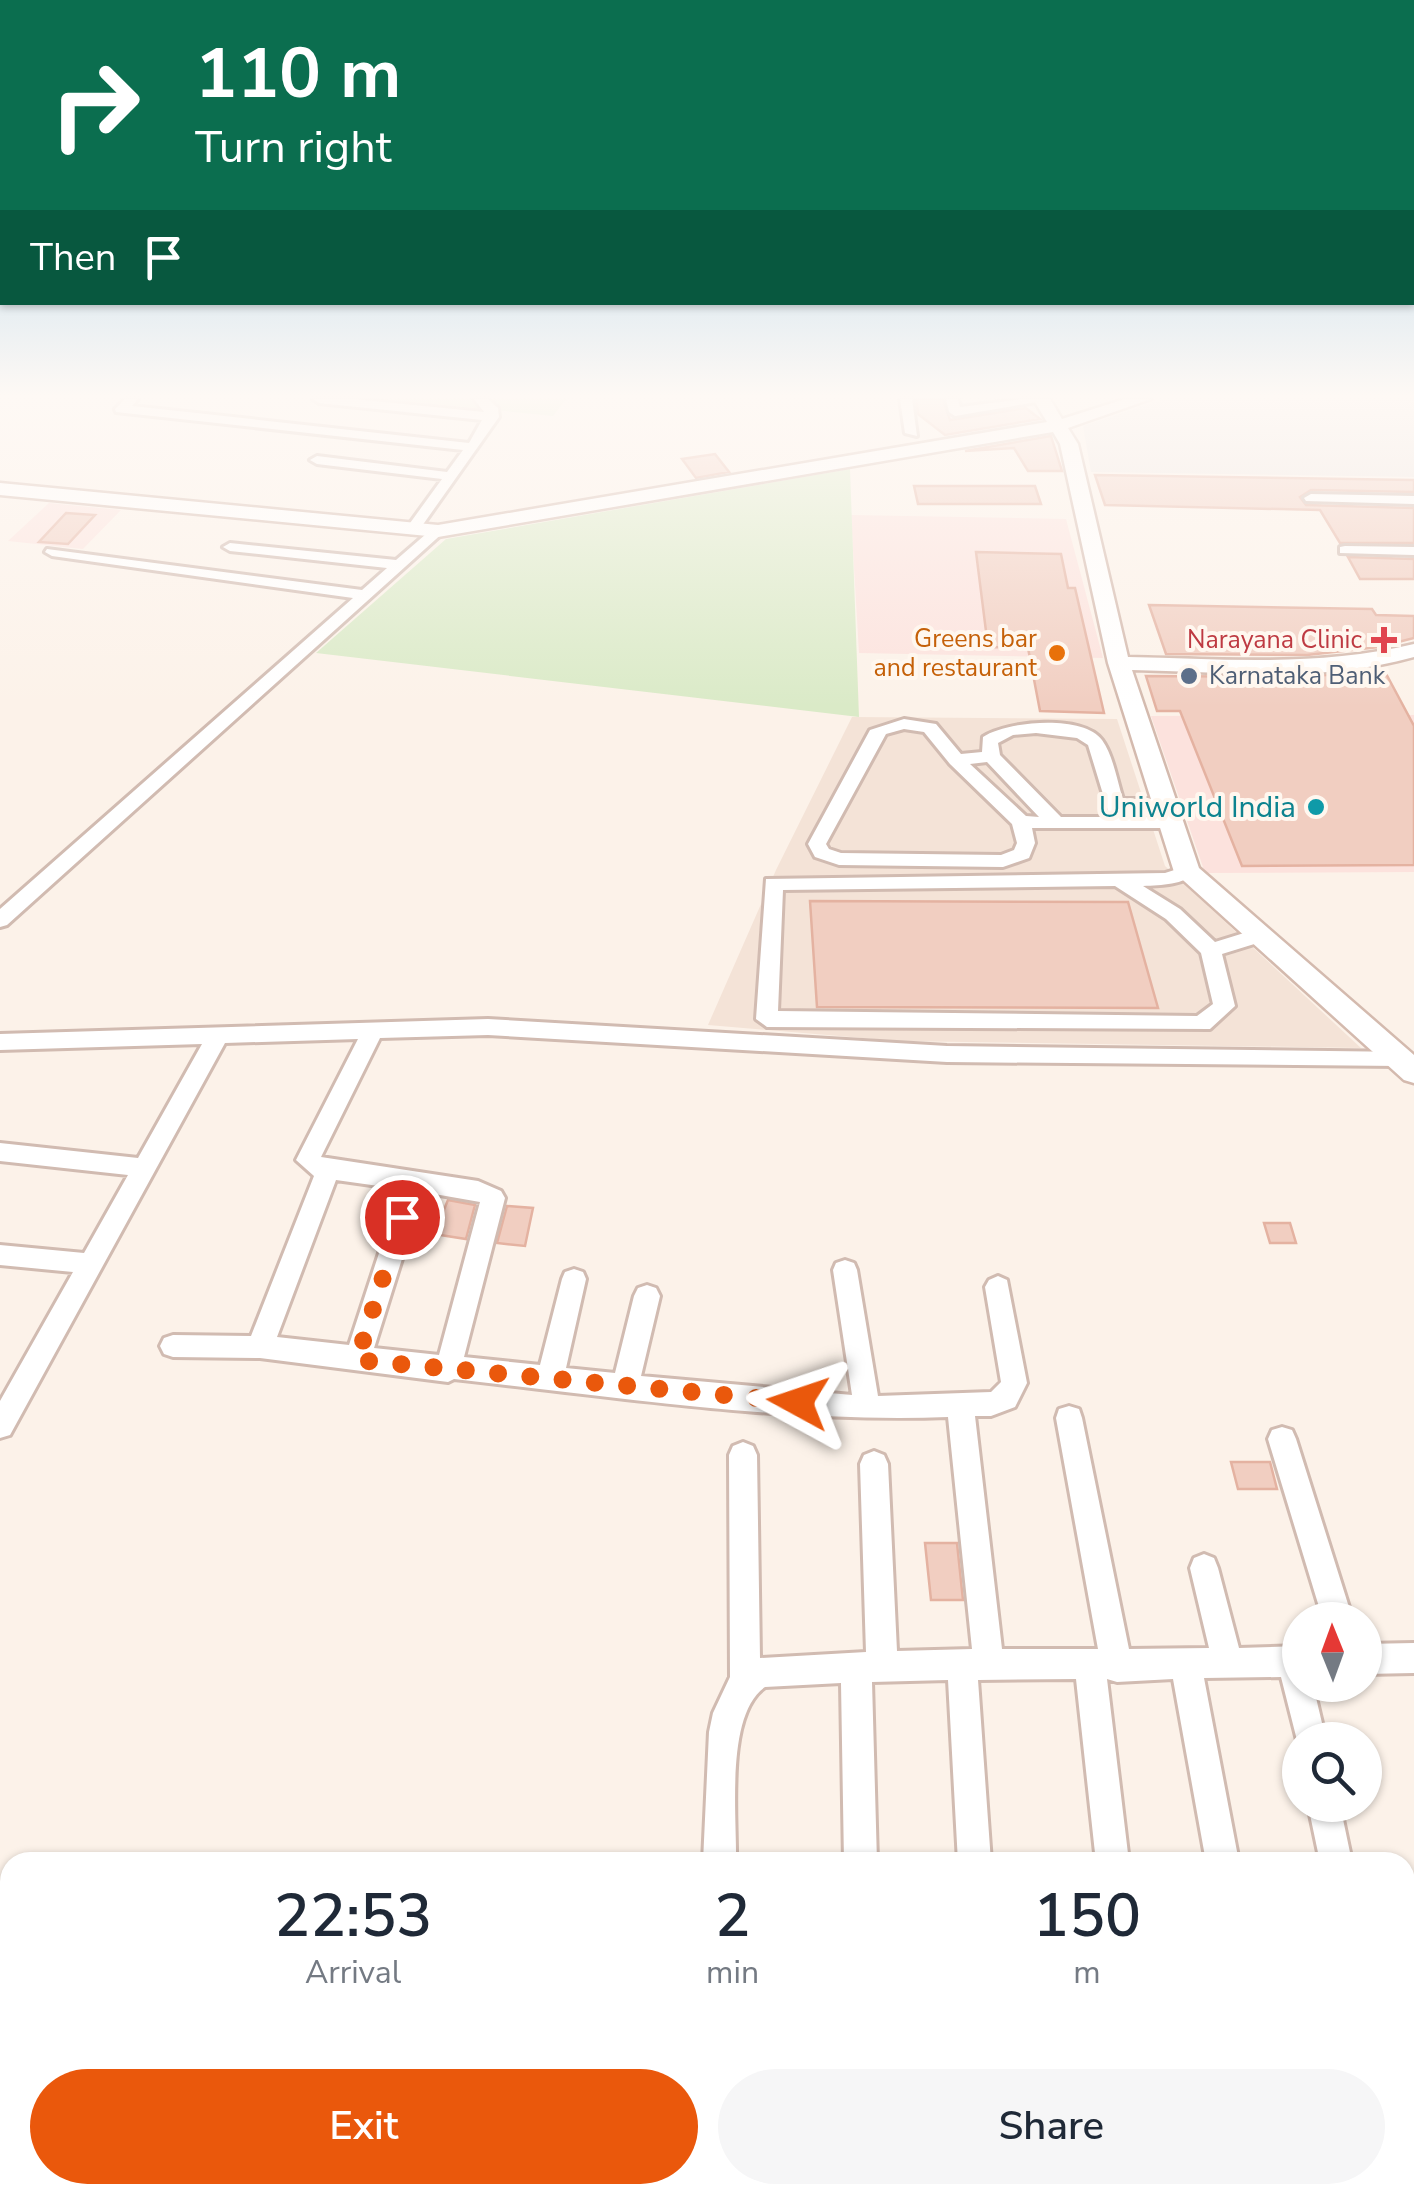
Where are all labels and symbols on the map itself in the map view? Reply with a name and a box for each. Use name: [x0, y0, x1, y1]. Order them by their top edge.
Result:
place label: Greens bar and restaurant: [874, 622, 1037, 685]
place label: Narayana Clinic: [1187, 623, 1362, 657]
marker: Narayana Clinic: [1371, 627, 1397, 653]
marker: Greens bar and restaurant: [1046, 642, 1068, 664]
place label: Karnataka Bank: [1209, 659, 1386, 693]
marker: Karnataka Bank: [1178, 665, 1200, 687]
place label: Uniworld India: [1099, 787, 1296, 828]
marker: Uniworld India: [1305, 796, 1327, 818]
pin: [360, 1175, 445, 1260]
position arrow: [746, 1350, 850, 1454]
north arrow: [1282, 1602, 1382, 1702]

